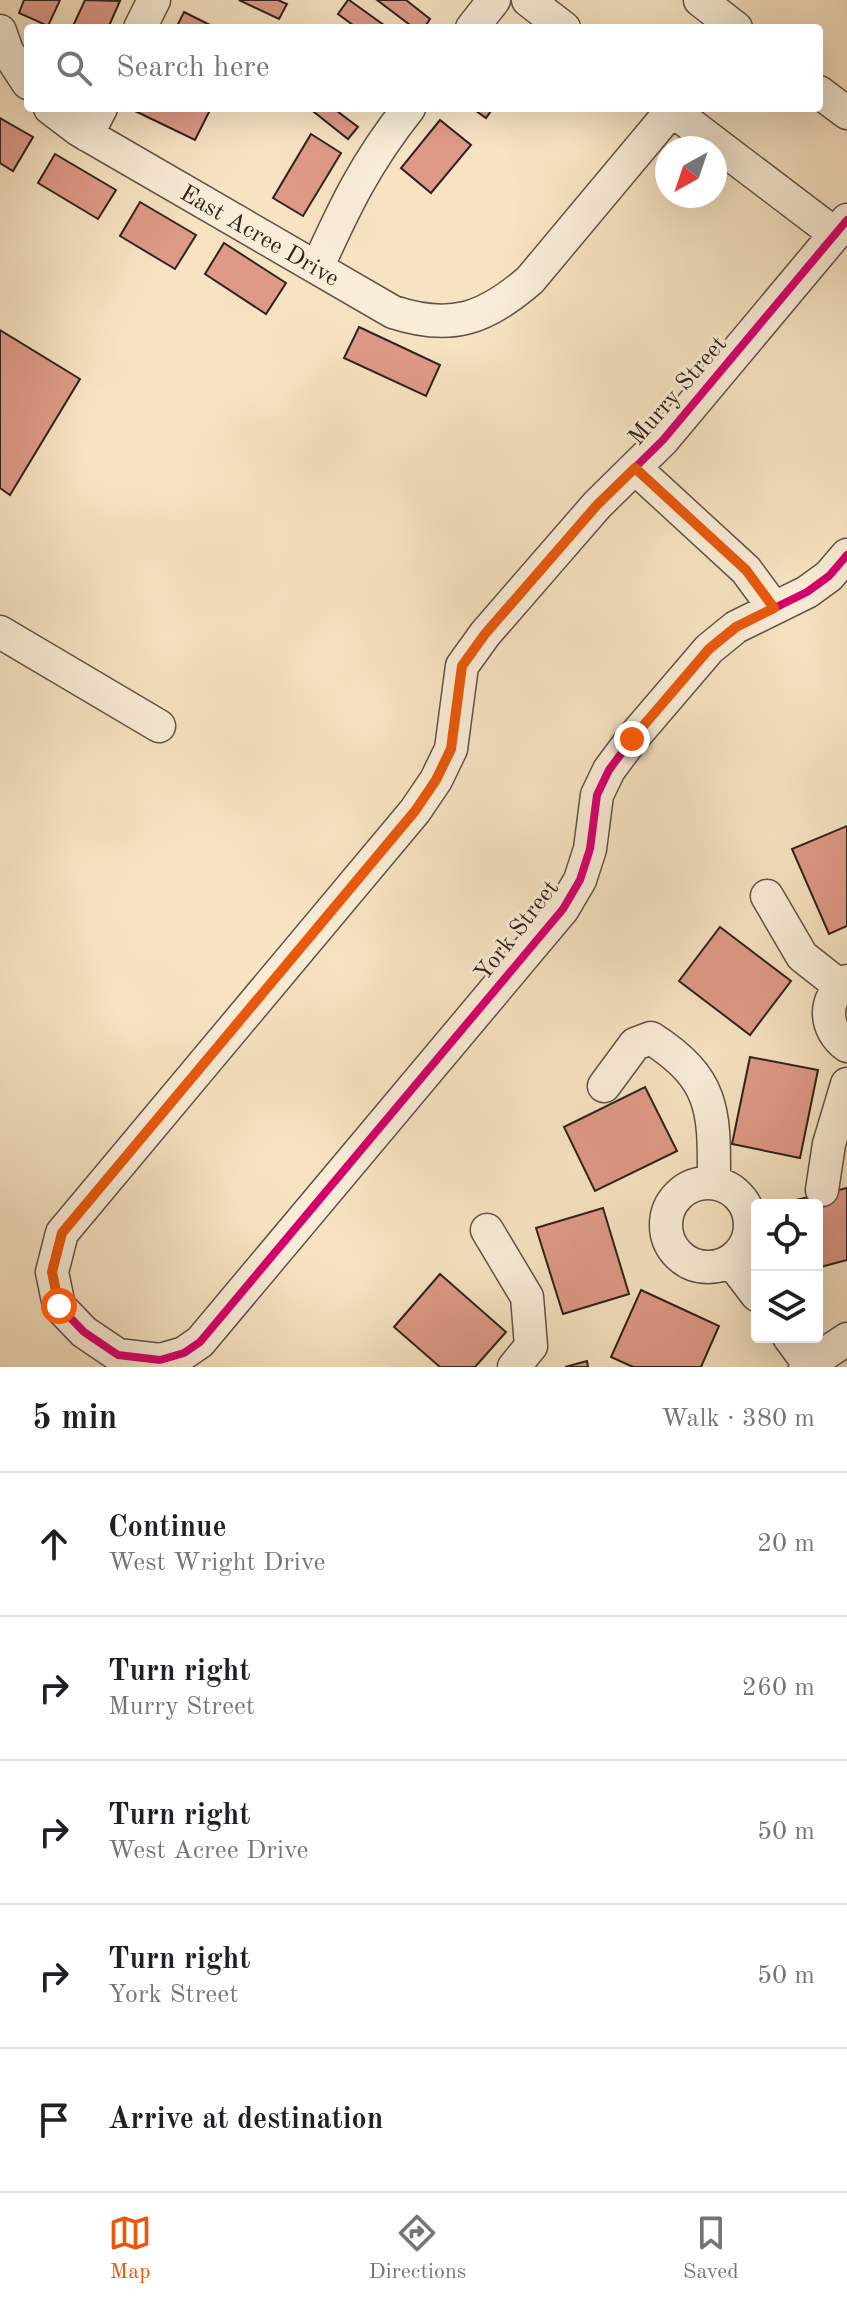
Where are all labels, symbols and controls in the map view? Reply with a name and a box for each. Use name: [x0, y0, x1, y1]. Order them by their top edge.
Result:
search box: [24, 24, 823, 112]
icon: search: [52, 46, 96, 90]
text: Search here: [116, 53, 270, 83]
north arrow: [655, 136, 727, 208]
street label: East Acree Drive: [175, 182, 343, 292]
street label: Murry Street: [625, 332, 732, 450]
route end: [614, 721, 650, 757]
street label: York Street: [471, 876, 564, 986]
map controls: [751, 1199, 823, 1343]
button: locate: [751, 1199, 823, 1271]
button: layers: [751, 1271, 823, 1343]
route start: [41, 1288, 77, 1324]
text: 5 min: [32, 1402, 117, 1436]
text: Walk · 380 m: [661, 1406, 815, 1432]
text: Continue: [108, 1513, 227, 1543]
icon: ahead: [32, 1522, 76, 1566]
text: 20 m: [757, 1531, 815, 1557]
text: West Wright Drive: [108, 1550, 325, 1576]
text: Turn right: [108, 1657, 250, 1687]
icon: right: [32, 1666, 76, 1710]
text: 260 m: [742, 1675, 815, 1701]
text: Murry Street: [108, 1694, 255, 1720]
text: Turn right: [108, 1801, 250, 1831]
icon: right: [32, 1810, 76, 1854]
text: 50 m: [757, 1819, 815, 1845]
text: West Acree Drive: [108, 1838, 308, 1864]
text: Turn right: [108, 1945, 250, 1975]
icon: right: [32, 1954, 76, 1998]
text: 50 m: [757, 1963, 815, 1989]
text: York Street: [108, 1982, 238, 2008]
icon: arrive: [32, 2098, 76, 2142]
text: Arrive at destination: [108, 2105, 383, 2135]
tab: Map: [108, 2211, 152, 2286]
tab: Directions: [369, 2211, 466, 2286]
tab: Saved: [683, 2211, 739, 2286]

